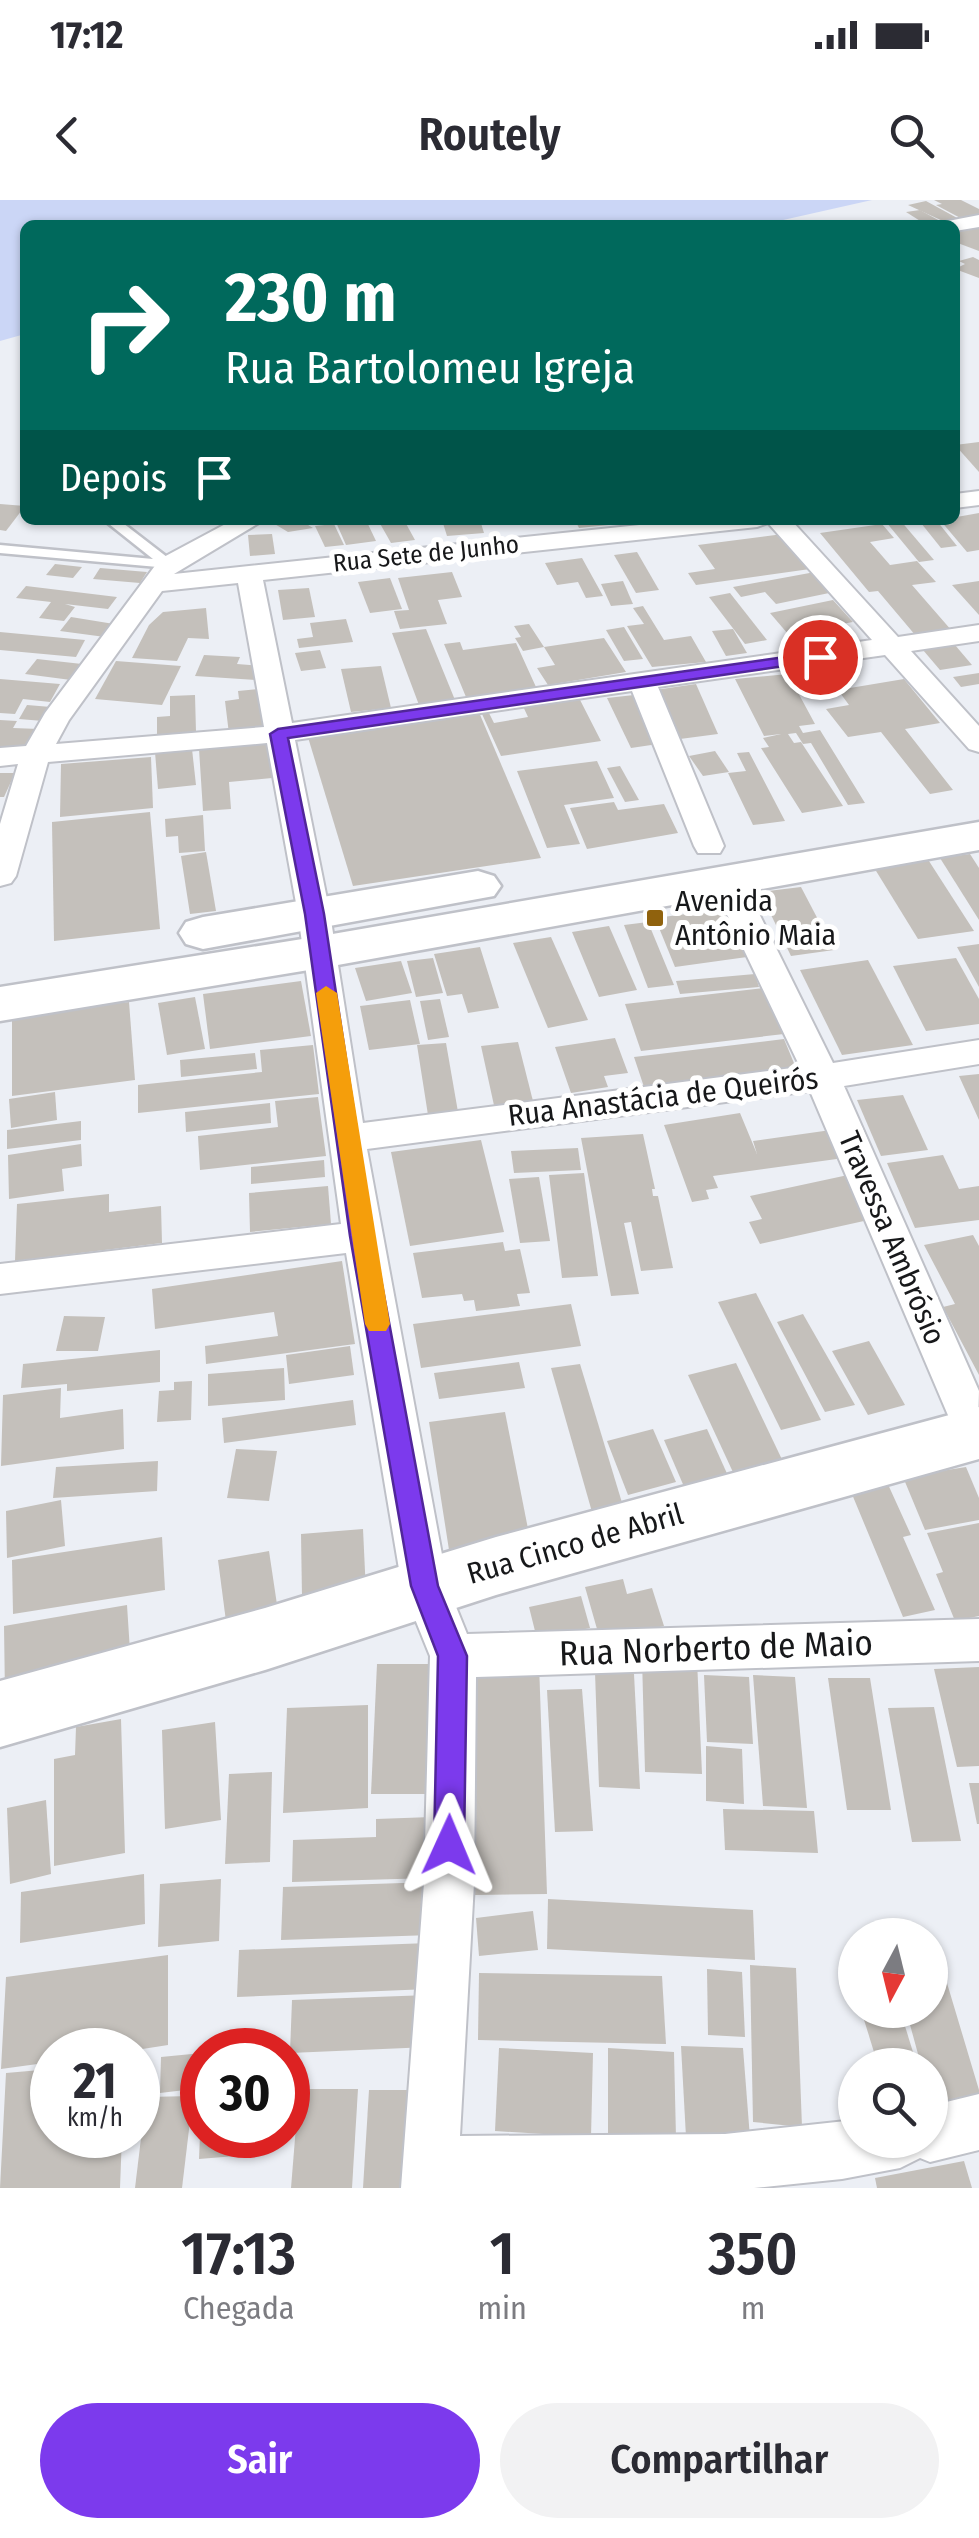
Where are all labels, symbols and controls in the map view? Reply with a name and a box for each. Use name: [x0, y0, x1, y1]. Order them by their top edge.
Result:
text: 17:12: [50, 12, 123, 58]
icon: back: [40, 108, 95, 163]
text: Routely: [418, 108, 561, 162]
icon: search: [884, 108, 939, 163]
text: 230 m: [225, 256, 397, 340]
icon: right: [60, 260, 190, 390]
text: Rua Bartolomeu Igreja: [225, 341, 635, 395]
icon: arrive: [187, 450, 242, 505]
text: Depois: [60, 455, 167, 501]
street label: Rua Sete de Junho: [332, 529, 520, 579]
pin: [778, 615, 863, 700]
icon: arrive: [793, 630, 848, 685]
place label: Avenida Antônio Maia: [675, 883, 836, 953]
marker: Avenida Antônio Maia: [644, 907, 666, 929]
street label: Rua Anastácia de Queirós: [506, 1060, 820, 1134]
street label: Travessa Ambrósio: [831, 1126, 953, 1350]
street label: Rua Cinco de Abril: [463, 1496, 687, 1592]
street label: Rua Norberto de Maio: [558, 1622, 874, 1674]
position arrow: [397, 1793, 501, 1897]
north arrow: [838, 1918, 948, 2028]
map controls: [838, 1918, 948, 2158]
speed limit sign: 30: [180, 2028, 310, 2158]
button: search: [838, 2048, 948, 2158]
text: 21: [73, 2051, 117, 2111]
text: km/h: [67, 2103, 123, 2133]
text: 17:13: [181, 2218, 296, 2290]
text: 1: [490, 2218, 515, 2290]
text: 350: [708, 2218, 798, 2290]
text: Chegada: [183, 2289, 294, 2327]
text: min: [477, 2289, 527, 2327]
text: m: [741, 2289, 765, 2327]
button: Sair: [40, 2403, 480, 2518]
button: Compartilhar: [500, 2403, 939, 2518]

